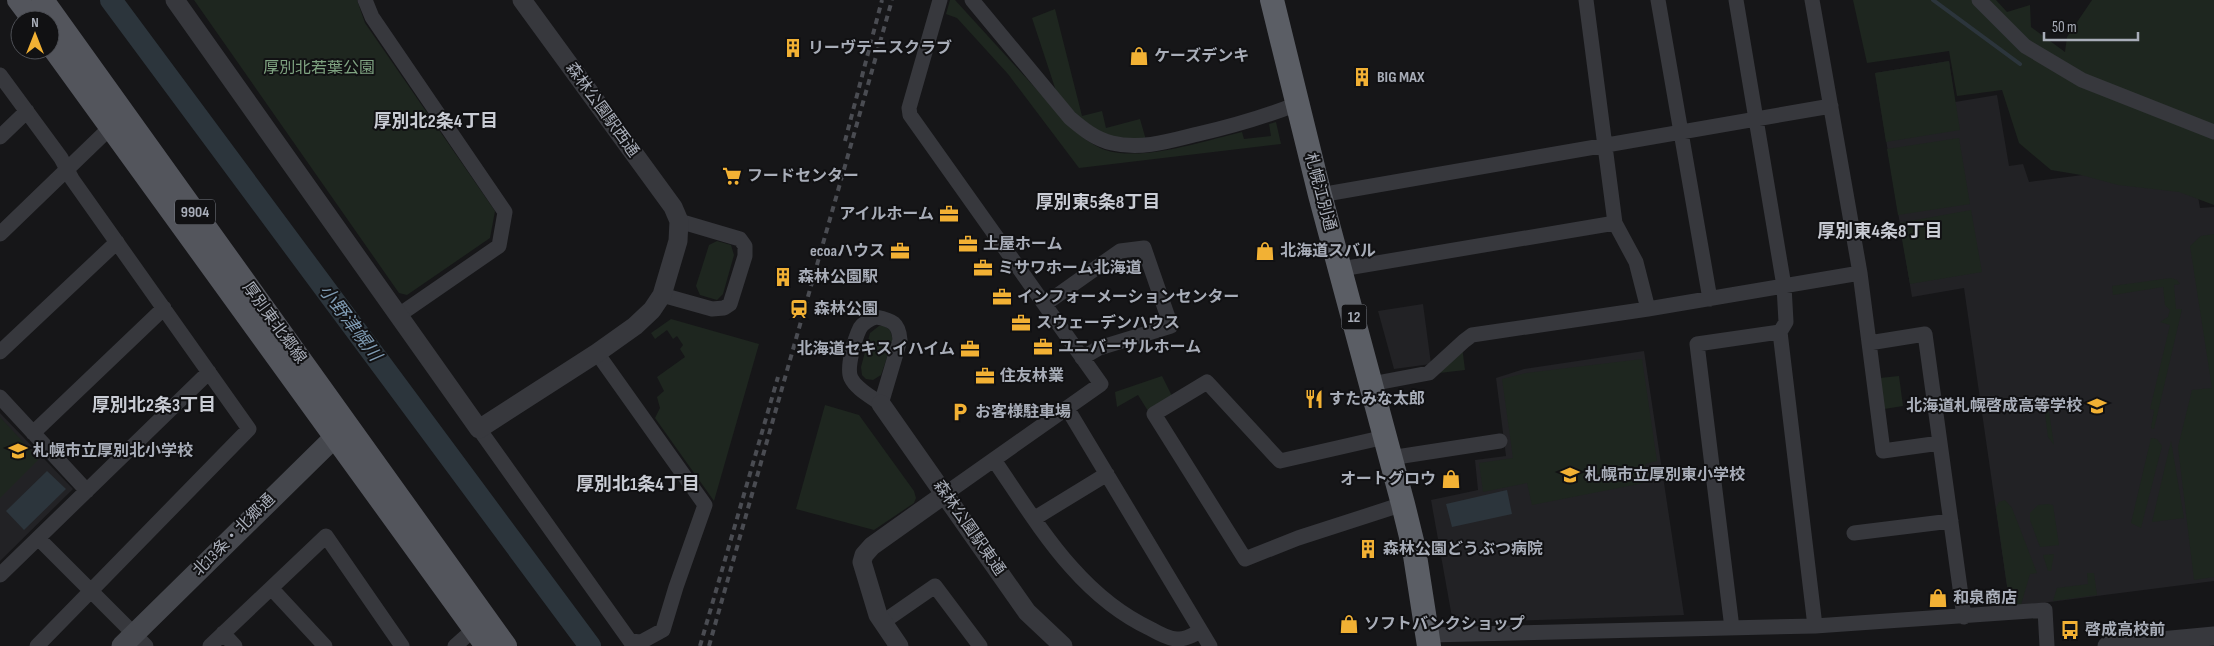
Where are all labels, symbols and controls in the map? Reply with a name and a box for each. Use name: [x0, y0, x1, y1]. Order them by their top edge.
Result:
north arrow: [10, 10, 60, 60]
scale bar: [2044, 10, 2138, 42]
text: N: [31, 14, 39, 31]
text: 50 m: [2052, 18, 2077, 37]
building icon: リーヴテニスクラブ: [782, 37, 804, 59]
place label: リーヴテニスクラブ: [808, 39, 952, 58]
shop icon: ケーズデンキ: [1128, 45, 1150, 67]
place label: ケーズデンキ: [1154, 47, 1249, 66]
park label: 厚別北若葉公園: [263, 59, 375, 78]
street label: 森林公園駅西通: [561, 59, 643, 161]
building icon: BIG MAX: [1351, 66, 1373, 88]
place label: BIG MAX: [1377, 68, 1425, 87]
district label: 厚別北2条4丁目: [374, 111, 498, 132]
street label: 札幌江別通: [1300, 151, 1340, 233]
supermarket icon: フードセンター: [721, 165, 743, 187]
place label: フードセンター: [747, 167, 859, 186]
district label: 厚別東5条8丁目: [1036, 192, 1160, 213]
road number: 9904: [175, 200, 215, 224]
office icon: アイルホーム: [938, 203, 960, 225]
place label: アイルホーム: [839, 205, 934, 224]
district label: 厚別東4条8丁目: [1818, 221, 1942, 242]
office icon: 土屋ホーム: [957, 233, 979, 255]
place label: 土屋ホーム: [983, 235, 1063, 254]
office icon: ecoaハウス: [889, 240, 911, 262]
shop icon: 北海道スバル: [1254, 240, 1276, 262]
place label: ecoaハウス: [810, 242, 885, 261]
place label: 北海道スバル: [1280, 242, 1376, 261]
office icon: ミサワホーム北海道: [972, 257, 994, 279]
place label: ミサワホーム北海道: [998, 259, 1142, 278]
building icon: 森林公園駅: [772, 266, 794, 288]
place label: 森林公園駅: [798, 268, 878, 287]
street label: 厚別東北郷線: [238, 279, 310, 367]
water label: 小野津幌川: [315, 281, 387, 367]
office icon: インフォーメーションセンター: [991, 286, 1013, 308]
place label: インフォーメーションセンター: [1017, 288, 1240, 307]
station icon: 森林公園: [788, 298, 810, 320]
place label: 森林公園: [814, 300, 878, 319]
road number: 12: [1342, 304, 1366, 330]
office icon: スウェーデンハウス: [1010, 312, 1032, 334]
place label: スウェーデンハウス: [1036, 314, 1180, 333]
office icon: ユニバーサルホーム: [1032, 336, 1054, 358]
office icon: 北海道セキスイハイム: [959, 338, 981, 360]
place label: ユニバーサルホーム: [1058, 338, 1201, 357]
place label: 北海道セキスイハイム: [796, 340, 955, 359]
office icon: 住友林業: [974, 365, 996, 387]
place label: 住友林業: [999, 367, 1064, 386]
restaurant icon: すたみな太郎: [1303, 388, 1325, 410]
place label: すたみな太郎: [1329, 390, 1425, 409]
district label: 厚別北2条3丁目: [92, 395, 216, 416]
school or university icon: 北海道札幌啓成高等学校: [2086, 395, 2108, 417]
place label: 北海道札幌啓成高等学校: [1906, 396, 2082, 416]
parking icon: お客様駐車場: [949, 401, 971, 423]
place label: お客様駐車場: [975, 403, 1071, 422]
school or university icon: 札幌市立厚別北小学校: [7, 440, 29, 462]
place label: 札幌市立厚別北小学校: [33, 442, 193, 461]
school or university icon: 札幌市立厚別東小学校: [1559, 464, 1581, 486]
place label: 札幌市立厚別東小学校: [1585, 466, 1745, 485]
shop icon: オートグロウ: [1440, 468, 1462, 490]
place label: オートグロウ: [1340, 469, 1436, 489]
district label: 厚別北1条4丁目: [576, 474, 700, 495]
street label: 森林公園駅東通: [929, 477, 1009, 579]
street label: 北13条・北郷通: [189, 490, 279, 580]
building icon: 森林公園どうぶつ病院: [1357, 538, 1379, 560]
place label: 森林公園どうぶつ病院: [1383, 540, 1543, 559]
shop icon: 和泉商店: [1927, 587, 1949, 609]
place label: 和泉商店: [1953, 589, 2017, 608]
shop icon: ソフトバンクショップ: [1338, 613, 1360, 635]
place label: ソフトバンクショップ: [1364, 615, 1525, 634]
bus stop icon: 啓成高校前: [2059, 619, 2081, 641]
place label: 啓成高校前: [2085, 620, 2165, 640]

